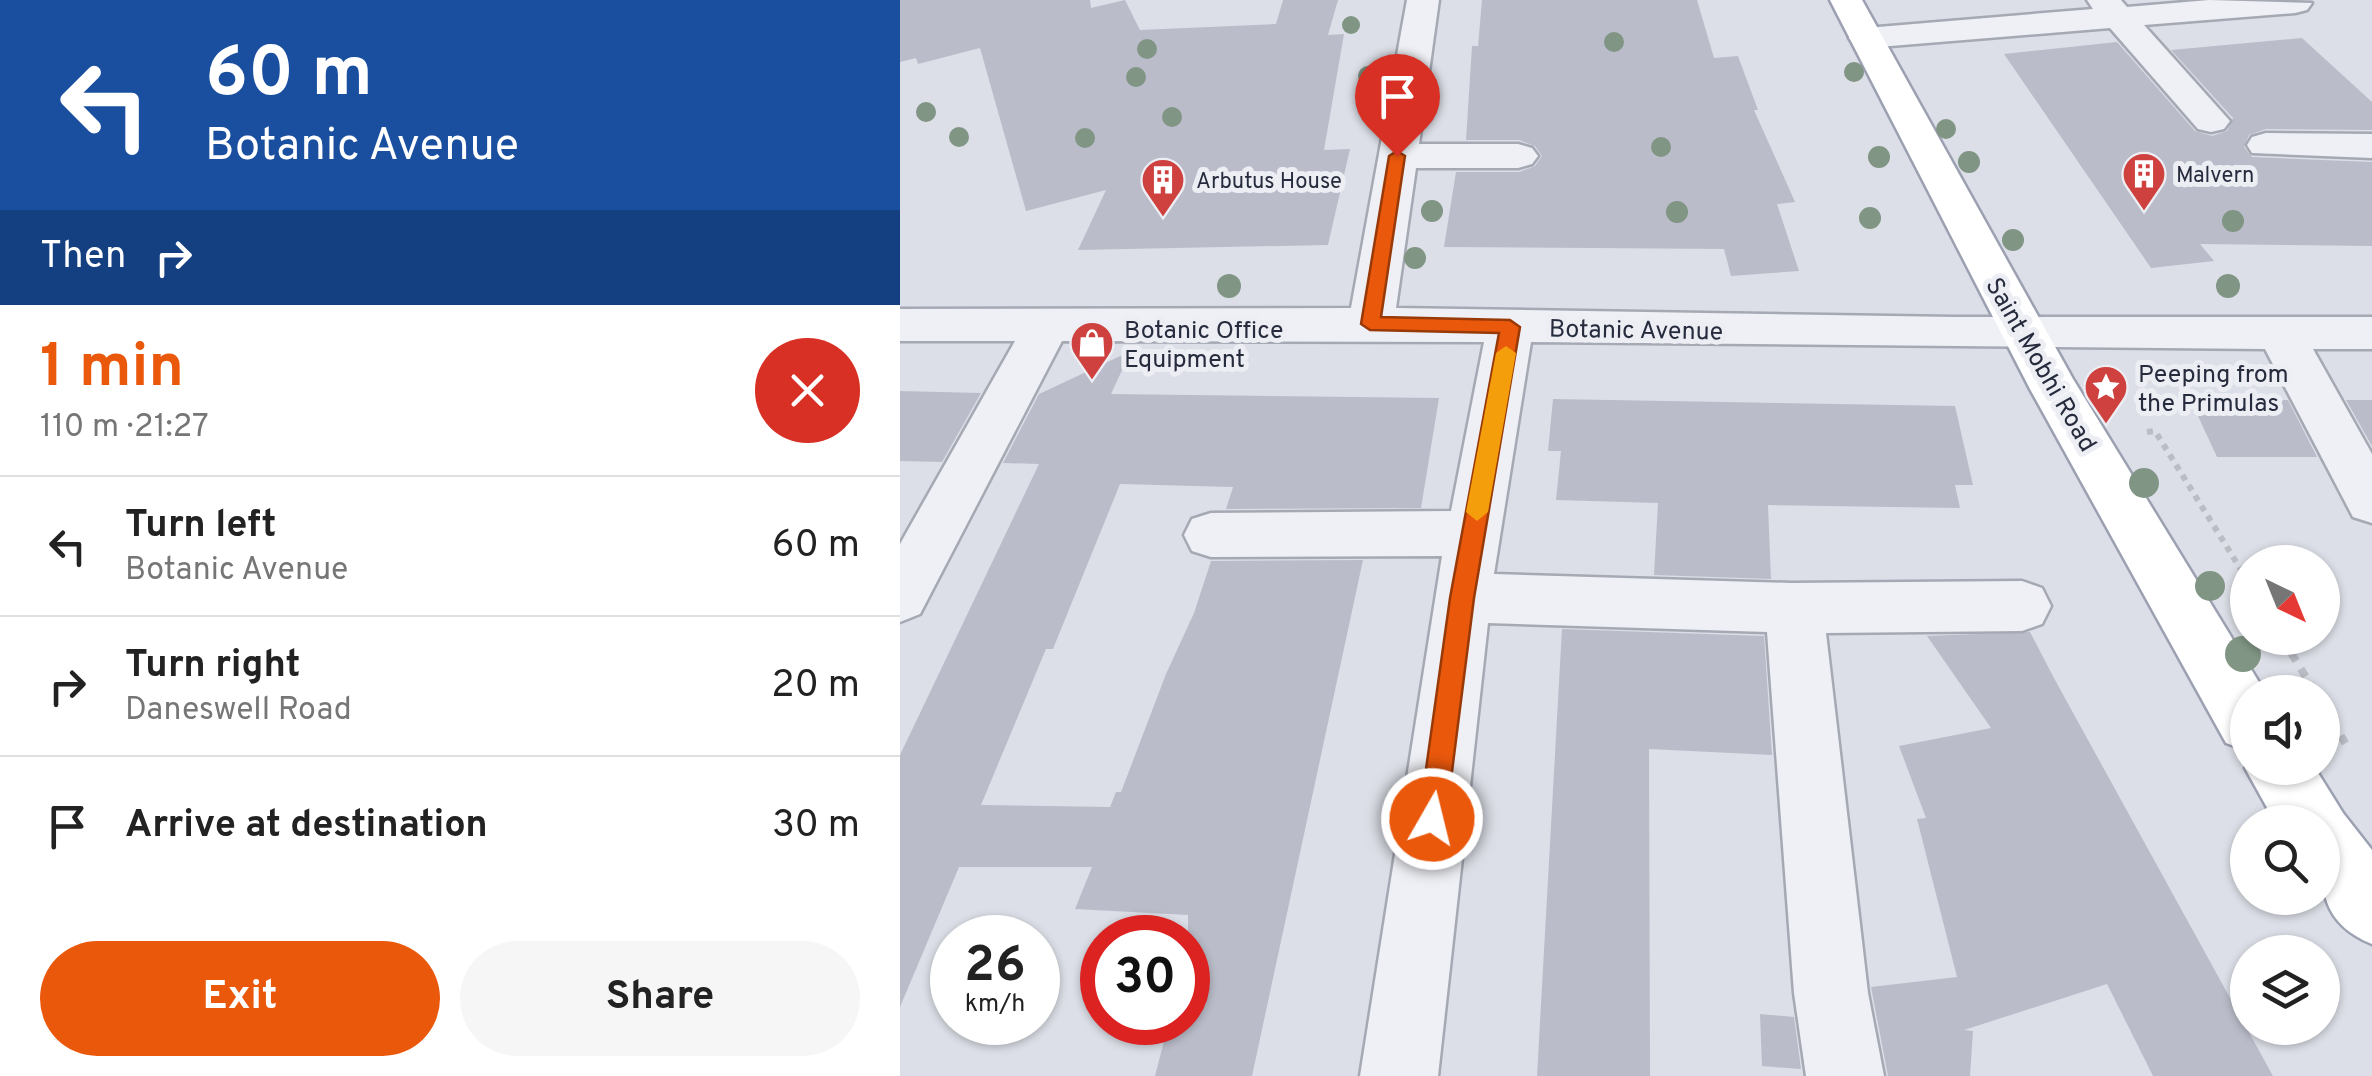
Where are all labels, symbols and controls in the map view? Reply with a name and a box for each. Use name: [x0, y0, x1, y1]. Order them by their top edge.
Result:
text: 60 m: [205, 32, 373, 121]
icon: left: [40, 40, 170, 170]
pin: [1355, 54, 1440, 157]
icon: arrive: [1370, 69, 1425, 124]
text: Botanic Avenue: [205, 119, 519, 176]
building icon: Malvern: [2121, 151, 2167, 212]
building icon: Arbutus House: [1140, 157, 1186, 218]
place label: Malvern: [2176, 163, 2254, 190]
place label: Arbutus House: [1196, 169, 1342, 196]
icon: right: [146, 230, 201, 285]
text: Then: [40, 233, 126, 282]
street label: Saint Mobhi Road: [1977, 273, 2102, 458]
street label: Botanic Avenue: [1548, 314, 1723, 350]
place label: Botanic Office Equipment: [1124, 316, 1283, 377]
shop icon: Botanic Office Equipment: [1069, 320, 1115, 381]
text: 1 min: [40, 332, 184, 408]
button: close: [755, 338, 860, 443]
place label: Peeping from the Primulas: [2138, 360, 2289, 421]
place icon: Peeping from the Primulas: [2083, 364, 2129, 425]
text: 110 m · 21:27: [40, 408, 209, 448]
text: Turn left: [125, 502, 277, 551]
icon: left: [40, 519, 95, 574]
text: 60 m: [772, 522, 860, 571]
north arrow: [2230, 545, 2340, 655]
map controls: [2230, 545, 2340, 1045]
text: Botanic Avenue: [125, 551, 348, 591]
text: Turn right: [125, 642, 300, 691]
icon: right: [40, 659, 95, 714]
text: 20 m: [771, 662, 860, 711]
button: sound: [2230, 675, 2340, 785]
text: Daneswell Road: [125, 691, 352, 731]
position arrow: [1380, 767, 1484, 871]
icon: arrive: [40, 799, 95, 854]
text: Arrive at destination: [125, 802, 488, 851]
text: 30 m: [772, 802, 860, 851]
button: search: [2230, 805, 2340, 915]
speed limit sign: 30: [1080, 915, 1210, 1045]
button: layers: [2230, 935, 2340, 1045]
text: 26: [964, 936, 1026, 999]
button: Exit: [40, 941, 440, 1056]
button: Share: [460, 941, 860, 1056]
text: km/h: [965, 989, 1025, 1021]

